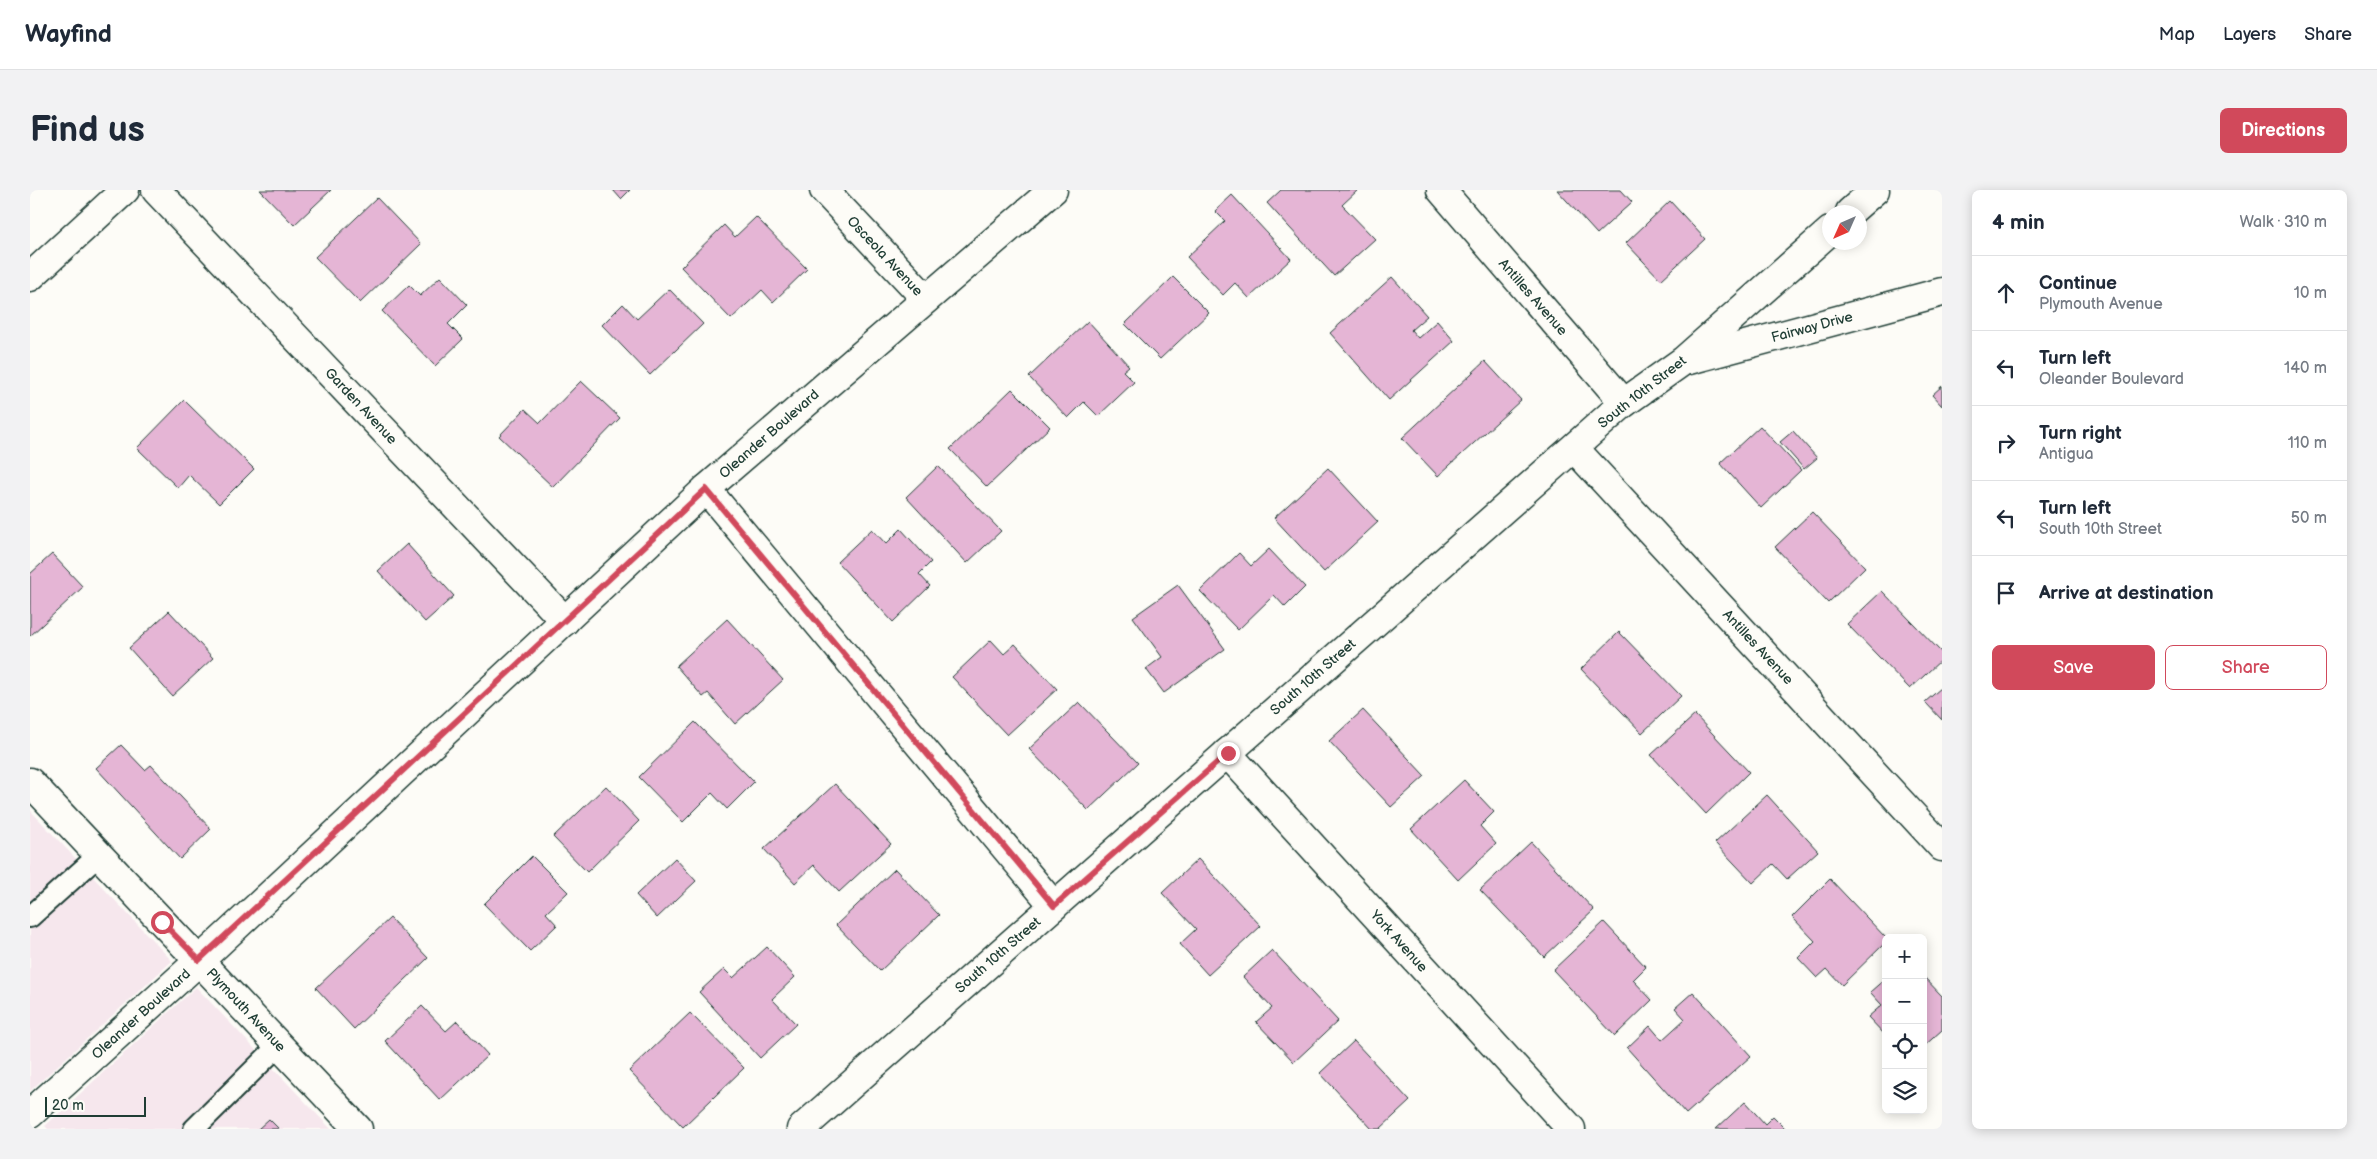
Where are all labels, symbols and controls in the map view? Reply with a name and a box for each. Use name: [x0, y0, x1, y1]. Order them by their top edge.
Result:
text: Wayfind: [25, 20, 112, 49]
text: Map: [2159, 24, 2195, 45]
text: Layers: [2223, 24, 2276, 45]
text: Share: [2304, 24, 2352, 45]
button: Directions: [2220, 108, 2347, 153]
text: Find us: [30, 109, 145, 152]
north arrow: [1822, 205, 1867, 250]
text: 4 min: [1992, 210, 2045, 235]
street label: Osceola Avenue: [844, 213, 926, 299]
text: Walk · 310 m: [2239, 213, 2327, 232]
street label: Antilles Avenue: [1495, 255, 1571, 339]
text: Continue: [2039, 272, 2117, 295]
icon: ahead: [1992, 279, 2020, 307]
text: 10 m: [2294, 284, 2327, 303]
text: Plymouth Avenue: [2039, 295, 2163, 314]
street label: Fairway Drive: [1769, 308, 1855, 346]
text: Turn left: [2039, 347, 2111, 370]
street label: South 10th Street: [1594, 352, 1690, 432]
icon: left: [1992, 354, 2020, 382]
text: 140 m: [2284, 359, 2327, 378]
street label: Garden Avenue: [321, 364, 401, 448]
text: Oleander Boulevard: [2039, 370, 2184, 389]
street label: Oleander Boulevard: [716, 386, 822, 482]
text: Turn right: [2039, 422, 2122, 445]
icon: right: [1992, 429, 2020, 457]
text: 110 m: [2288, 434, 2327, 453]
text: Antigua: [2039, 445, 2094, 464]
text: Turn left: [2039, 497, 2111, 520]
icon: left: [1992, 504, 2020, 532]
text: 50 m: [2291, 509, 2327, 528]
text: South 10th Street: [2039, 520, 2162, 539]
icon: arrive: [1992, 579, 2020, 607]
text: Arrive at destination: [2039, 582, 2214, 605]
street label: Antilles Avenue: [1719, 606, 1797, 688]
street label: South 10th Street: [1267, 635, 1360, 719]
button: Save: [1992, 645, 2155, 690]
button: Share: [2165, 645, 2327, 690]
route end: [1217, 742, 1240, 765]
street label: York Avenue: [1366, 906, 1431, 976]
route start: [151, 911, 174, 934]
street label: South 10th Street: [952, 913, 1045, 997]
map controls: [1882, 934, 1927, 1114]
button: +: [1882, 934, 1927, 979]
street label: Oleander Boulevard: [88, 965, 194, 1063]
street label: Plymouth Avenue: [203, 965, 289, 1055]
button: −: [1882, 979, 1927, 1024]
button: locate: [1882, 1024, 1927, 1069]
button: layers: [1882, 1069, 1927, 1114]
scale bar: [45, 1094, 146, 1117]
text: 20 m: [52, 1097, 84, 1114]

